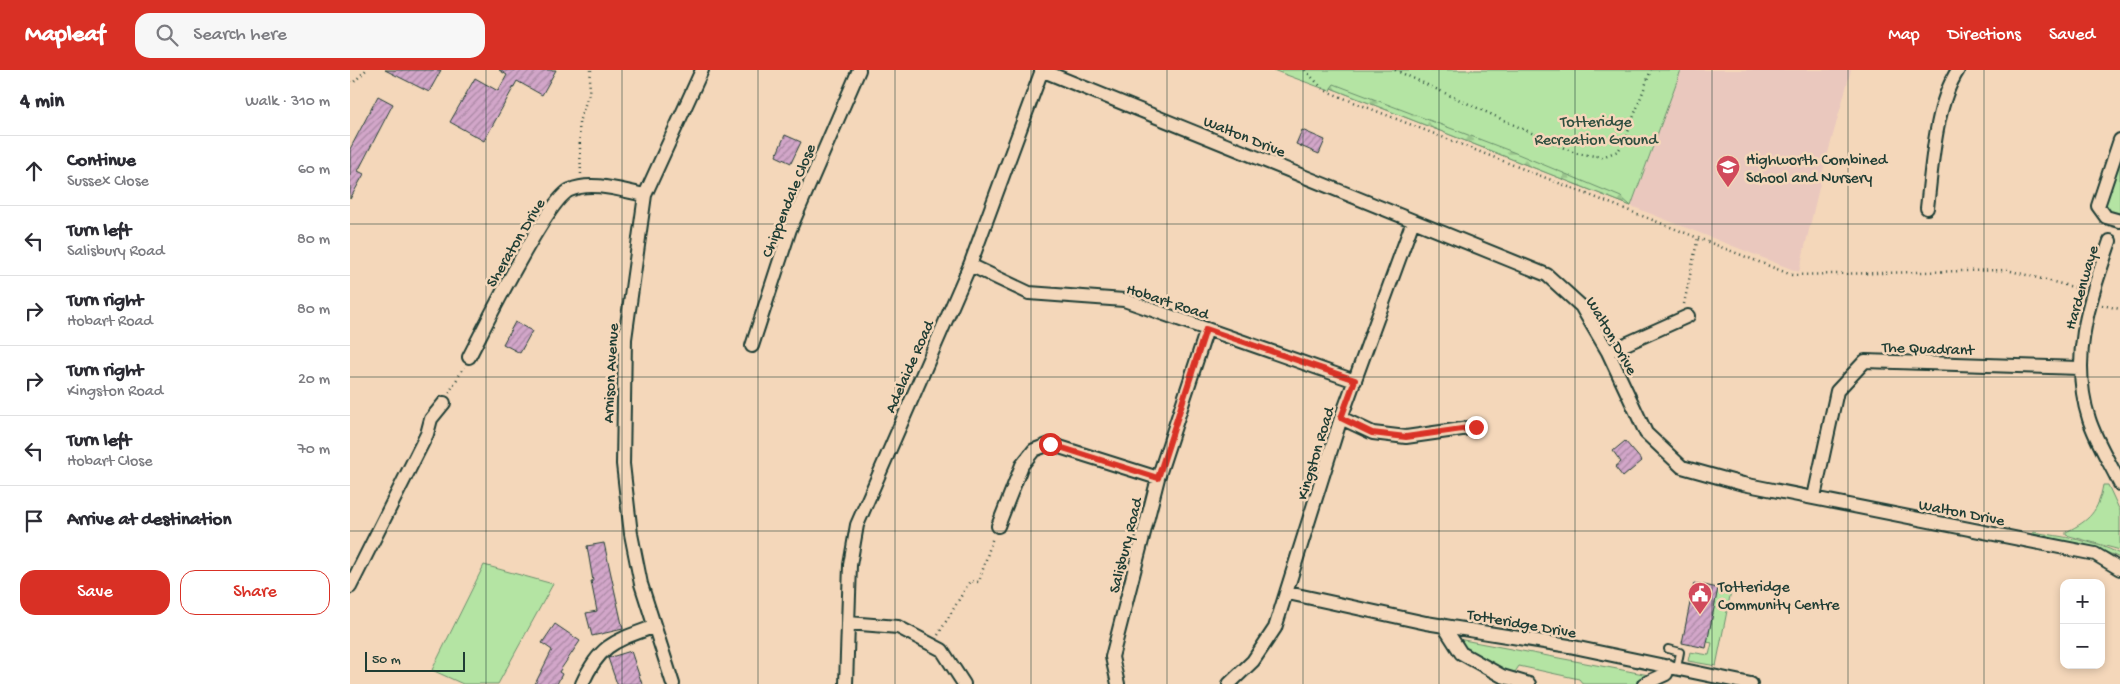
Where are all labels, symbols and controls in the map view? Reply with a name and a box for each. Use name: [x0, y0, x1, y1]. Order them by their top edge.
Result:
search box: [135, 13, 485, 58]
text: Mapleaf: [25, 21, 105, 50]
icon: search: [153, 21, 181, 49]
text: Search here: [193, 24, 287, 47]
text: Map: [1888, 25, 1920, 46]
text: Directions: [1948, 25, 2021, 46]
text: Saved: [2049, 25, 2095, 46]
text: 4 min: [20, 90, 64, 115]
text: Walk · 310 m: [245, 93, 330, 112]
street label: Walton Drive: [1200, 113, 1288, 164]
park label: Totteridge Recreation Ground: [1534, 114, 1659, 151]
street label: Chippendale Close: [759, 141, 822, 261]
text: Continue: [67, 150, 136, 173]
place label: Highworth Combined School and Nursery: [1746, 152, 1889, 189]
school or university icon: Highworth Combined School and Nursery: [1715, 154, 1741, 188]
icon: ahead: [20, 157, 48, 185]
text: 60 m: [298, 161, 330, 180]
text: Sussex Close: [67, 173, 149, 192]
street label: Sheraton Drive: [483, 195, 551, 292]
text: Turn left: [67, 220, 131, 243]
icon: left: [20, 227, 48, 255]
text: 80 m: [297, 231, 330, 250]
text: Salisbury Road: [67, 243, 164, 262]
street label: Hardenwaye: [2062, 243, 2105, 332]
street label: Hobart Road: [1123, 281, 1212, 326]
text: Turn right: [67, 290, 143, 313]
street label: Walton Drive: [1580, 294, 1640, 380]
icon: right: [20, 297, 48, 325]
text: 80 m: [297, 301, 330, 320]
text: Hobart Road: [67, 313, 153, 332]
street label: Adelaide Road: [882, 317, 941, 417]
street label: Arnison Avenue: [600, 322, 625, 424]
street label: The Quadrant: [1881, 339, 1976, 362]
text: Turn right: [67, 360, 143, 383]
icon: right: [20, 367, 48, 395]
text: 20 m: [298, 371, 330, 390]
text: Kingston Road: [67, 383, 163, 402]
street label: Kingston Road: [1294, 404, 1341, 503]
route end: [1465, 416, 1488, 439]
text: Turn left: [67, 430, 131, 453]
route start: [1039, 433, 1062, 456]
icon: left: [20, 437, 48, 465]
text: 70 m: [297, 441, 330, 460]
text: Hobart Close: [67, 453, 152, 472]
street label: Salisbury Road: [1106, 495, 1149, 595]
street label: Walton Drive: [1917, 497, 2007, 532]
icon: arrive: [20, 507, 48, 535]
text: Arrive at destination: [67, 509, 231, 532]
button: Save: [20, 570, 170, 615]
button: Share: [180, 570, 330, 615]
place label: Totteridge Community Centre: [1717, 579, 1840, 616]
map controls: [2060, 579, 2105, 669]
button: +: [2060, 579, 2105, 624]
public building icon: Totteridge Community Centre: [1687, 581, 1713, 615]
street label: Totteridge Drive: [1464, 606, 1578, 645]
button: −: [2060, 624, 2105, 669]
scale bar: [365, 649, 465, 672]
text: 50 m: [372, 652, 401, 669]

